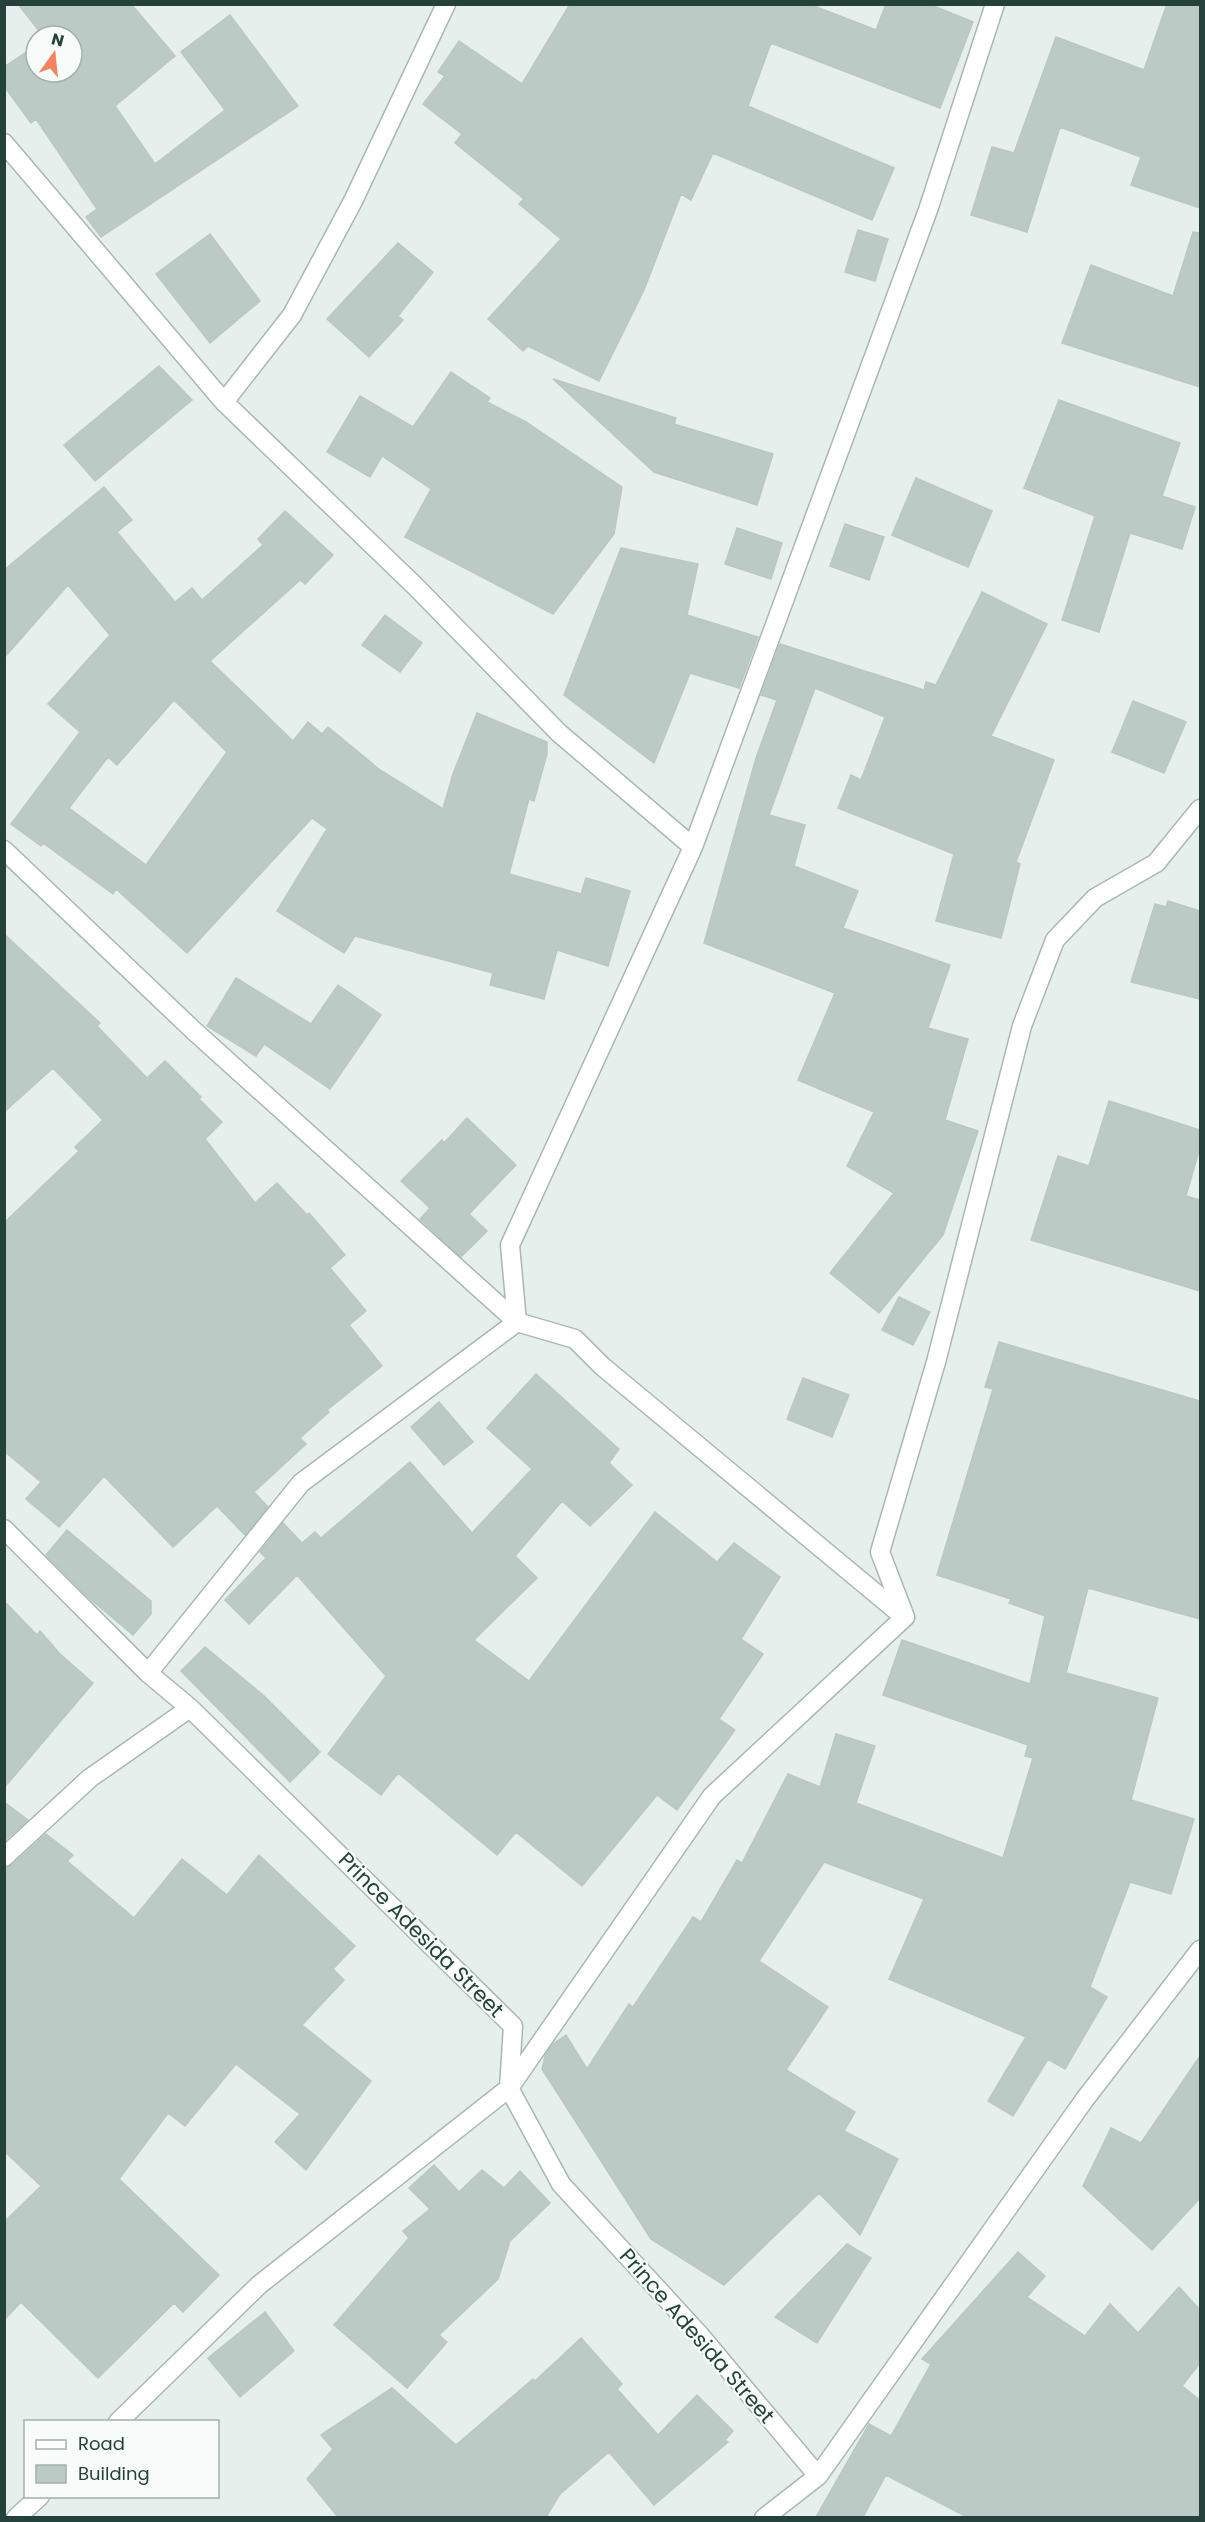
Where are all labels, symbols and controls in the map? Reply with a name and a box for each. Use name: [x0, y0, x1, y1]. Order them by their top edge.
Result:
north arrow: [24, 24, 84, 84]
text: N: [49, 27, 67, 53]
street label: Prince Adesida Street: [332, 1846, 510, 2024]
street label: Prince Adesida Street: [613, 2242, 781, 2429]
legend: [24, 2420, 219, 2498]
text: Road: [78, 2431, 125, 2456]
text: Building: [78, 2461, 150, 2486]

